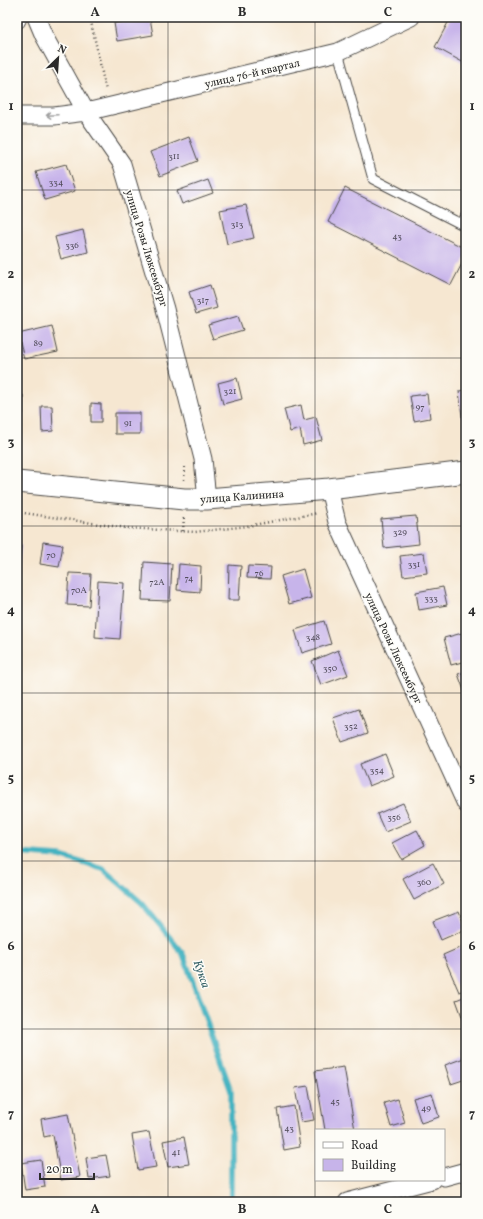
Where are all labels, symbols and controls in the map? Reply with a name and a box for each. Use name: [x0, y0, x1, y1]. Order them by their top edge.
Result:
text: A: [90, 4, 100, 22]
text: B: [238, 4, 247, 22]
text: C: [384, 4, 392, 22]
north arrow: [38, 38, 78, 78]
text: N: [55, 42, 68, 59]
street label: улица 76-й квартал: [203, 56, 301, 93]
text: 1: [8, 98, 14, 116]
text: 1: [469, 98, 475, 116]
one-way arrow: [46, 112, 59, 119]
house number: 311: [168, 150, 180, 163]
house number: 334: [49, 176, 63, 189]
street label: улица Розы Люксембург: [121, 188, 171, 309]
house number: 313: [231, 218, 244, 231]
house number: 43: [392, 230, 402, 243]
house number: 336: [65, 239, 79, 252]
text: 2: [8, 266, 15, 284]
text: 2: [469, 266, 476, 284]
house number: 317: [197, 294, 209, 307]
house number: 89: [33, 337, 43, 350]
house number: 321: [224, 385, 236, 398]
house number: 97: [415, 401, 425, 414]
house number: 91: [124, 417, 132, 430]
text: 3: [8, 434, 15, 452]
text: 3: [469, 434, 476, 452]
street label: улица Калинина: [200, 487, 285, 508]
house number: 329: [393, 526, 407, 539]
house number: 70: [46, 549, 56, 562]
house number: 331: [408, 558, 420, 571]
house number: 76: [255, 567, 264, 580]
house number: 74: [185, 572, 193, 585]
house number: 72А: [149, 576, 165, 589]
house number: 70А: [71, 584, 88, 597]
street label: улица Розы Люксембург: [360, 590, 425, 707]
house number: 333: [424, 592, 438, 605]
text: 4: [7, 602, 15, 620]
text: 4: [468, 602, 476, 620]
house number: 348: [306, 631, 321, 644]
house number: 350: [323, 662, 338, 675]
house number: 352: [344, 720, 358, 733]
house number: 354: [370, 764, 384, 777]
text: 5: [8, 770, 14, 788]
text: 5: [469, 770, 475, 788]
house number: 356: [387, 811, 401, 824]
house number: 360: [417, 876, 432, 889]
text: 6: [7, 938, 15, 956]
text: 6: [468, 938, 476, 956]
water label: Кукса: [189, 958, 213, 991]
house number: 45: [330, 1095, 340, 1108]
house number: 49: [421, 1102, 431, 1115]
text: 7: [8, 1106, 14, 1124]
text: 7: [469, 1106, 475, 1124]
house number: 43: [284, 1122, 294, 1135]
legend: [315, 1129, 445, 1181]
text: Road: [351, 1138, 378, 1154]
house number: 41: [172, 1146, 180, 1159]
scale bar: [40, 1155, 94, 1181]
text: Building: [351, 1158, 396, 1174]
text: 20 m: [46, 1162, 73, 1178]
text: A: [90, 1201, 100, 1219]
text: B: [238, 1201, 247, 1219]
text: C: [384, 1201, 392, 1219]

